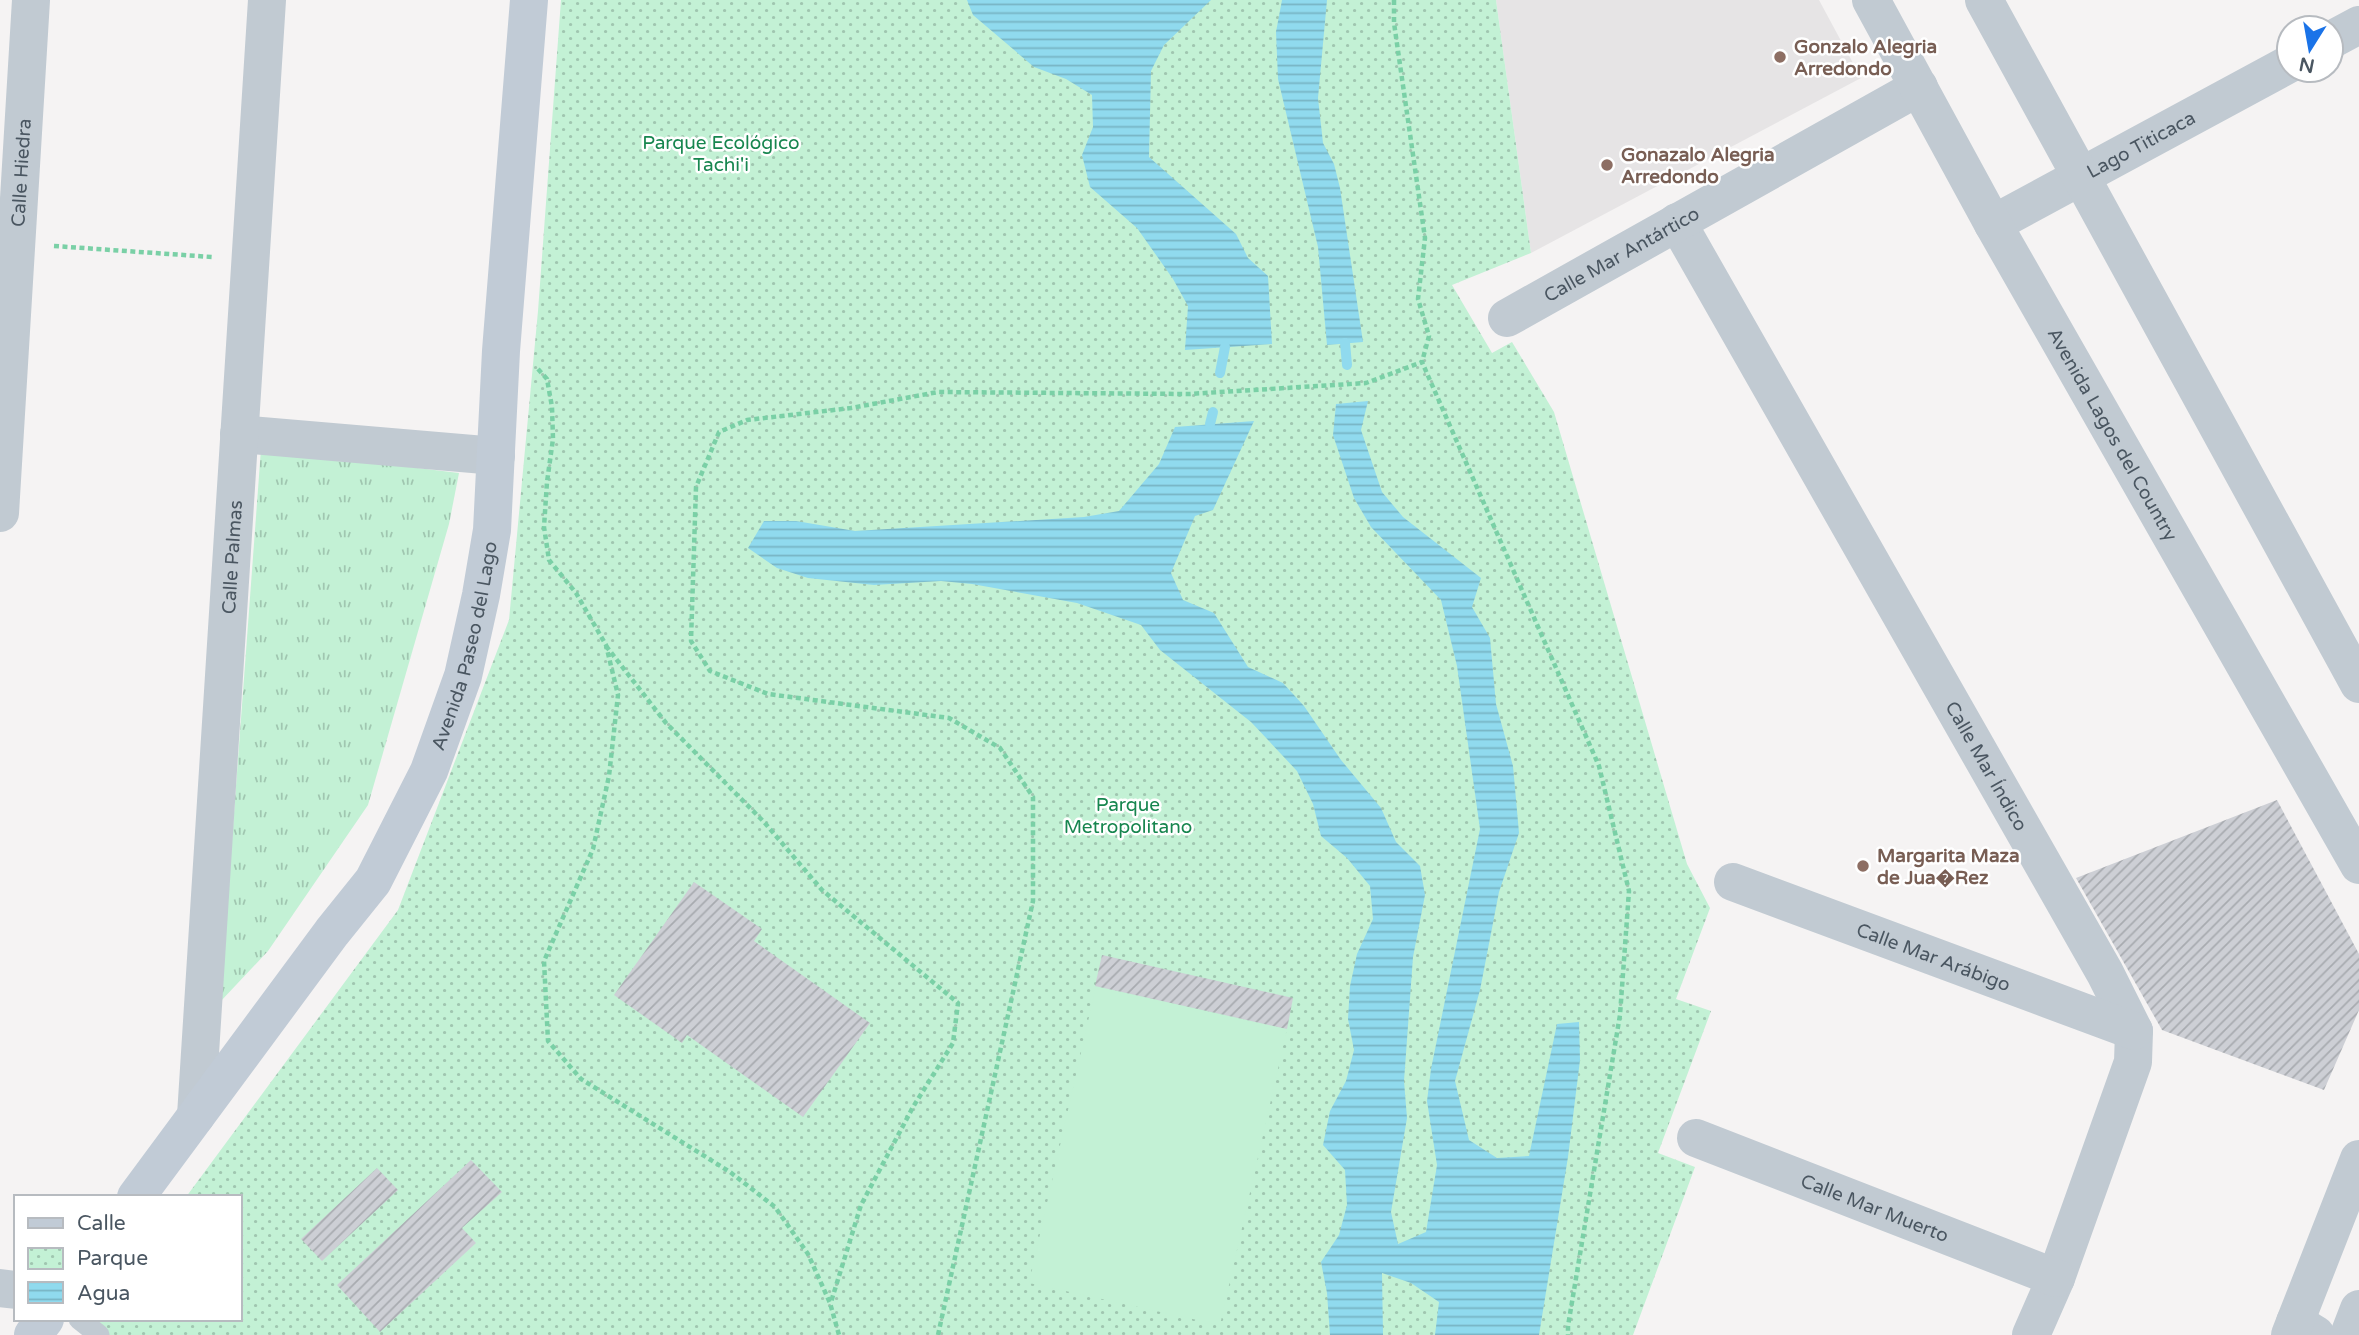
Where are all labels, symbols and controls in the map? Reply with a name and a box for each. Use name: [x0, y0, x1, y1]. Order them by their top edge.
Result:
north arrow: [2275, 14, 2345, 84]
place label: Gonzalo Alegria Arredondo: [1794, 36, 1937, 80]
marker: Gonzalo Alegria Arredondo: [1772, 49, 1788, 65]
text: N: [2297, 52, 2317, 77]
street label: Lago Titicaca: [2083, 107, 2199, 183]
street label: Calle Hiedra: [7, 118, 36, 228]
park label: Parque Ecológico Tachi'i: [642, 132, 800, 176]
place label: Gonazalo Alegria Arredondo: [1621, 144, 1775, 188]
marker: Gonazalo Alegria Arredondo: [1599, 157, 1615, 173]
street label: Calle Mar Antártico: [1540, 203, 1703, 307]
street label: Avenida Lagos del Country: [2043, 324, 2182, 545]
street label: Calle Palmas: [218, 500, 247, 615]
street label: Avenida Paseo del Lago: [427, 540, 502, 753]
street label: Calle Mar Índico: [1940, 698, 2032, 835]
park label: Parque Metropolitano: [1064, 794, 1192, 838]
place label: Margarita Maza de Jua�Rez: [1877, 845, 2020, 889]
marker: Margarita Maza de Jua�Rez: [1855, 858, 1871, 874]
street label: Calle Mar Arábigo: [1853, 919, 2013, 996]
street label: Calle Mar Muerto: [1798, 1170, 1952, 1247]
legend: [14, 1195, 242, 1321]
text: Calle: [77, 1211, 126, 1236]
text: Parque: [77, 1246, 148, 1271]
text: Agua: [77, 1281, 130, 1306]

